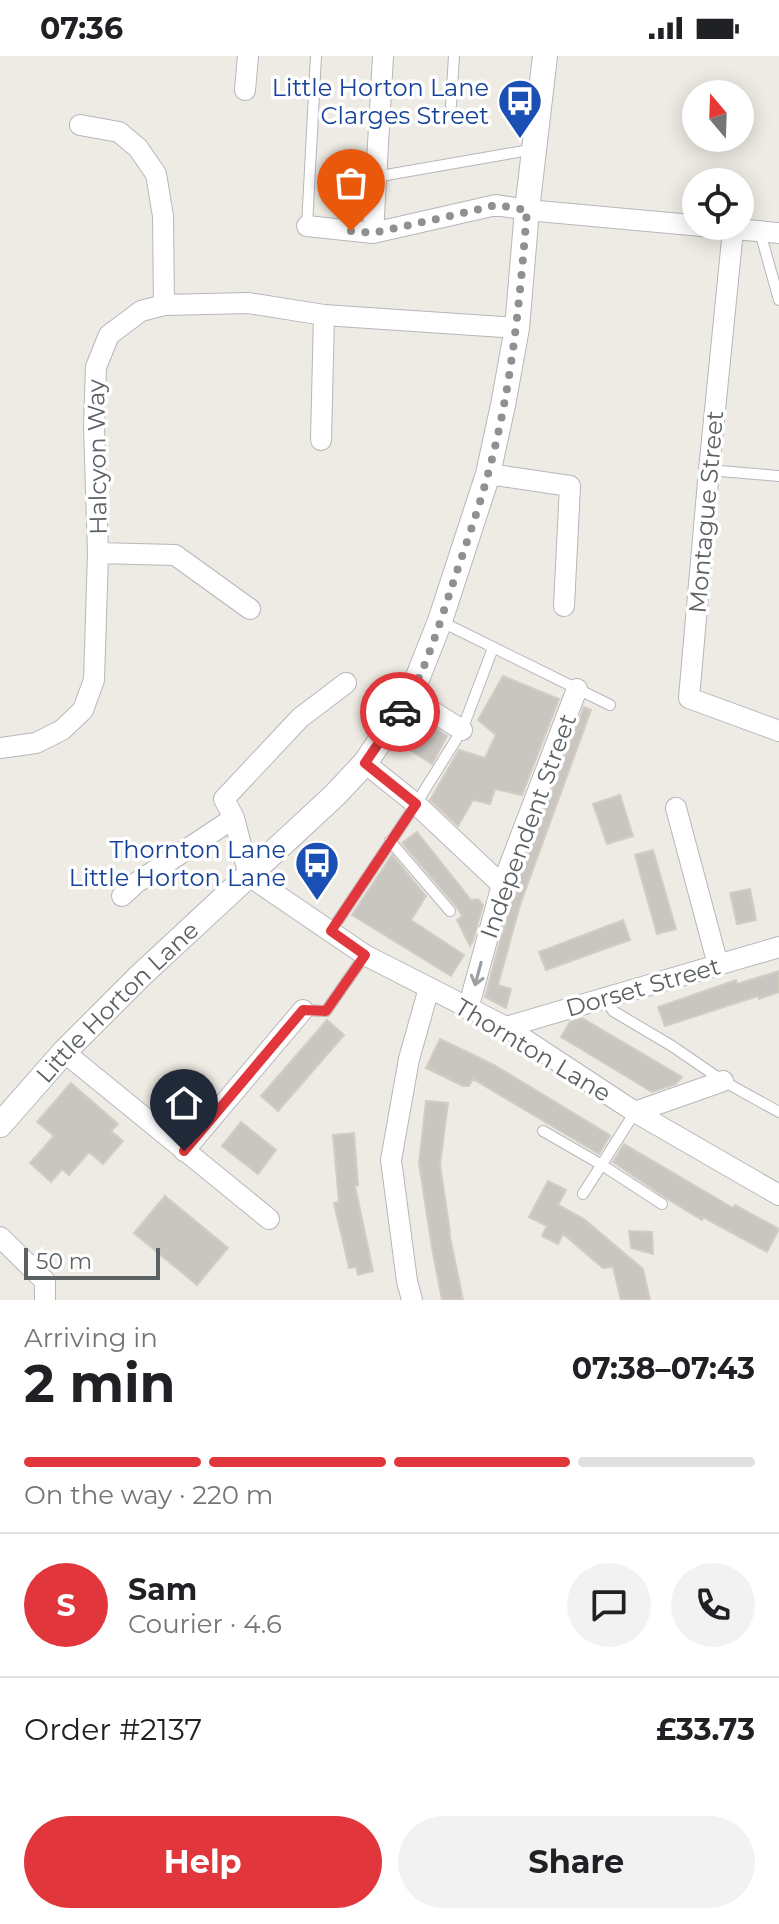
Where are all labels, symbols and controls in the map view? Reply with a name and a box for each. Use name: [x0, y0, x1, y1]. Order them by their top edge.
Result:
text: 07:36: [40, 10, 123, 47]
place label: Little Horton Lane Clarges Street: [272, 73, 489, 130]
bus stop icon: Little Horton Lane Clarges Street: [496, 77, 544, 140]
north arrow: [682, 80, 754, 152]
map controls: [682, 80, 754, 240]
pin: [317, 149, 385, 231]
icon: bag: [329, 161, 373, 205]
button: locate: [682, 168, 754, 240]
street label: Halcyon Way: [81, 379, 113, 535]
street label: Montague Street: [683, 409, 729, 615]
courier: [360, 672, 440, 752]
icon: car: [378, 690, 422, 734]
street label: Independent Street: [474, 710, 582, 942]
place label: Thornton Lane Little Horton Lane: [69, 835, 286, 892]
bus stop icon: Thornton Lane Little Horton Lane: [293, 839, 341, 902]
street label: Little Horton Lane: [30, 915, 204, 1088]
street label: Dorset Street: [562, 951, 724, 1023]
one-way arrow: [470, 961, 485, 987]
street label: Thornton Lane: [450, 992, 616, 1108]
pin: [150, 1069, 218, 1151]
icon: home: [162, 1081, 206, 1125]
scale bar: [24, 1244, 160, 1280]
text: 50 m: [36, 1248, 92, 1275]
text: Arriving in: [24, 1322, 158, 1354]
text: 07:38–07:43: [572, 1350, 755, 1387]
text: 2 min: [24, 1352, 176, 1415]
text: On the way · 220 m: [24, 1479, 273, 1511]
button: chat: [567, 1563, 651, 1647]
button: phone: [671, 1563, 755, 1647]
text: Sam: [128, 1571, 197, 1608]
text: S: [56, 1587, 76, 1624]
text: Courier · 4.6: [128, 1608, 282, 1640]
text: Order #2137: [24, 1711, 202, 1748]
text: £33.73: [656, 1711, 755, 1748]
button: Help: [24, 1816, 382, 1908]
button: Share: [398, 1816, 755, 1908]

